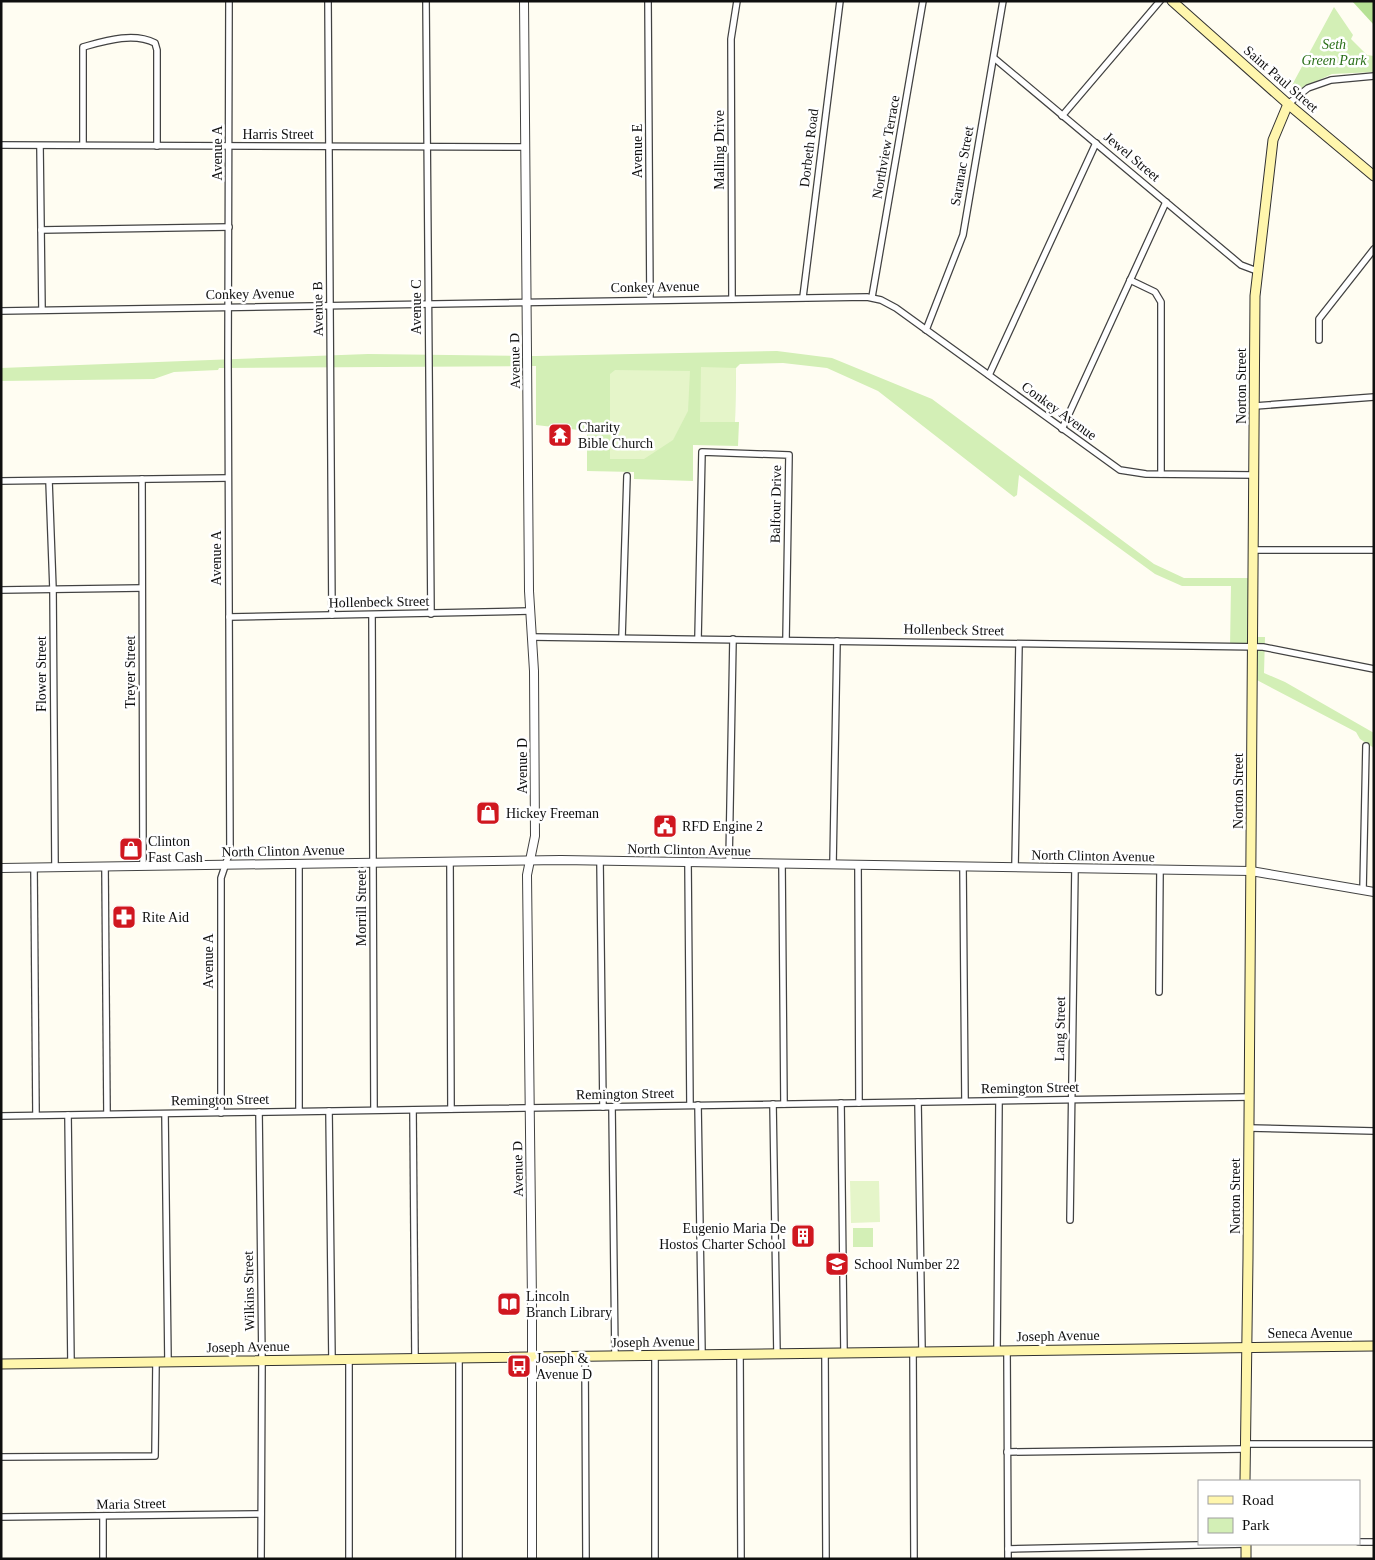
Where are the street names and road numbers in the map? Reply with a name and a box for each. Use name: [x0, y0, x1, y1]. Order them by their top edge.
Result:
street label: Saint Paul Street: [1241, 43, 1321, 115]
street label: Northview Terrace: [870, 94, 902, 200]
street label: Dorbeth Road: [797, 108, 821, 188]
street label: Malling Drive: [712, 110, 727, 190]
street label: Avenue A: [210, 124, 225, 181]
street label: Avenue E: [630, 124, 645, 178]
street label: Saranac Street: [948, 125, 976, 207]
street label: Harris Street: [242, 127, 314, 142]
street label: Jewel Street: [1101, 129, 1163, 185]
street label: Avenue C: [409, 279, 424, 335]
street label: Conkey Avenue: [610, 279, 700, 295]
street label: Avenue B: [310, 281, 326, 337]
street label: Conkey Avenue: [205, 286, 295, 302]
street label: Avenue D: [507, 333, 523, 389]
street label: Norton Street: [1234, 348, 1249, 424]
street label: Conkey Avenue: [1019, 379, 1099, 443]
street label: Balfour Drive: [768, 465, 784, 543]
street label: Avenue A: [209, 529, 224, 586]
street label: Hollenbeck Street: [329, 594, 430, 610]
street label: Hollenbeck Street: [904, 622, 1005, 638]
street label: Treyer Street: [123, 635, 138, 708]
street label: Flower Street: [34, 636, 49, 712]
street label: Avenue D: [515, 738, 530, 794]
street label: Norton Street: [1231, 753, 1246, 829]
street label: North Clinton Avenue: [627, 841, 751, 859]
street label: North Clinton Avenue: [221, 842, 345, 860]
street label: North Clinton Avenue: [1031, 847, 1155, 865]
street label: Morrill Street: [354, 870, 369, 946]
street label: Avenue A: [201, 932, 216, 989]
street label: Lang Street: [1052, 996, 1068, 1062]
street label: Remington Street: [981, 1080, 1079, 1096]
street label: Remington Street: [576, 1086, 674, 1102]
street label: Remington Street: [171, 1092, 269, 1108]
street label: Avenue D: [510, 1141, 526, 1197]
street label: Norton Street: [1228, 1158, 1243, 1234]
street label: Wilkins Street: [241, 1251, 257, 1331]
street label: Seneca Avenue: [1268, 1326, 1352, 1341]
street label: Joseph Avenue: [1016, 1328, 1100, 1344]
street label: Joseph Avenue: [611, 1334, 695, 1350]
street label: Joseph Avenue: [206, 1339, 290, 1355]
street label: Maria Street: [96, 1496, 166, 1512]

